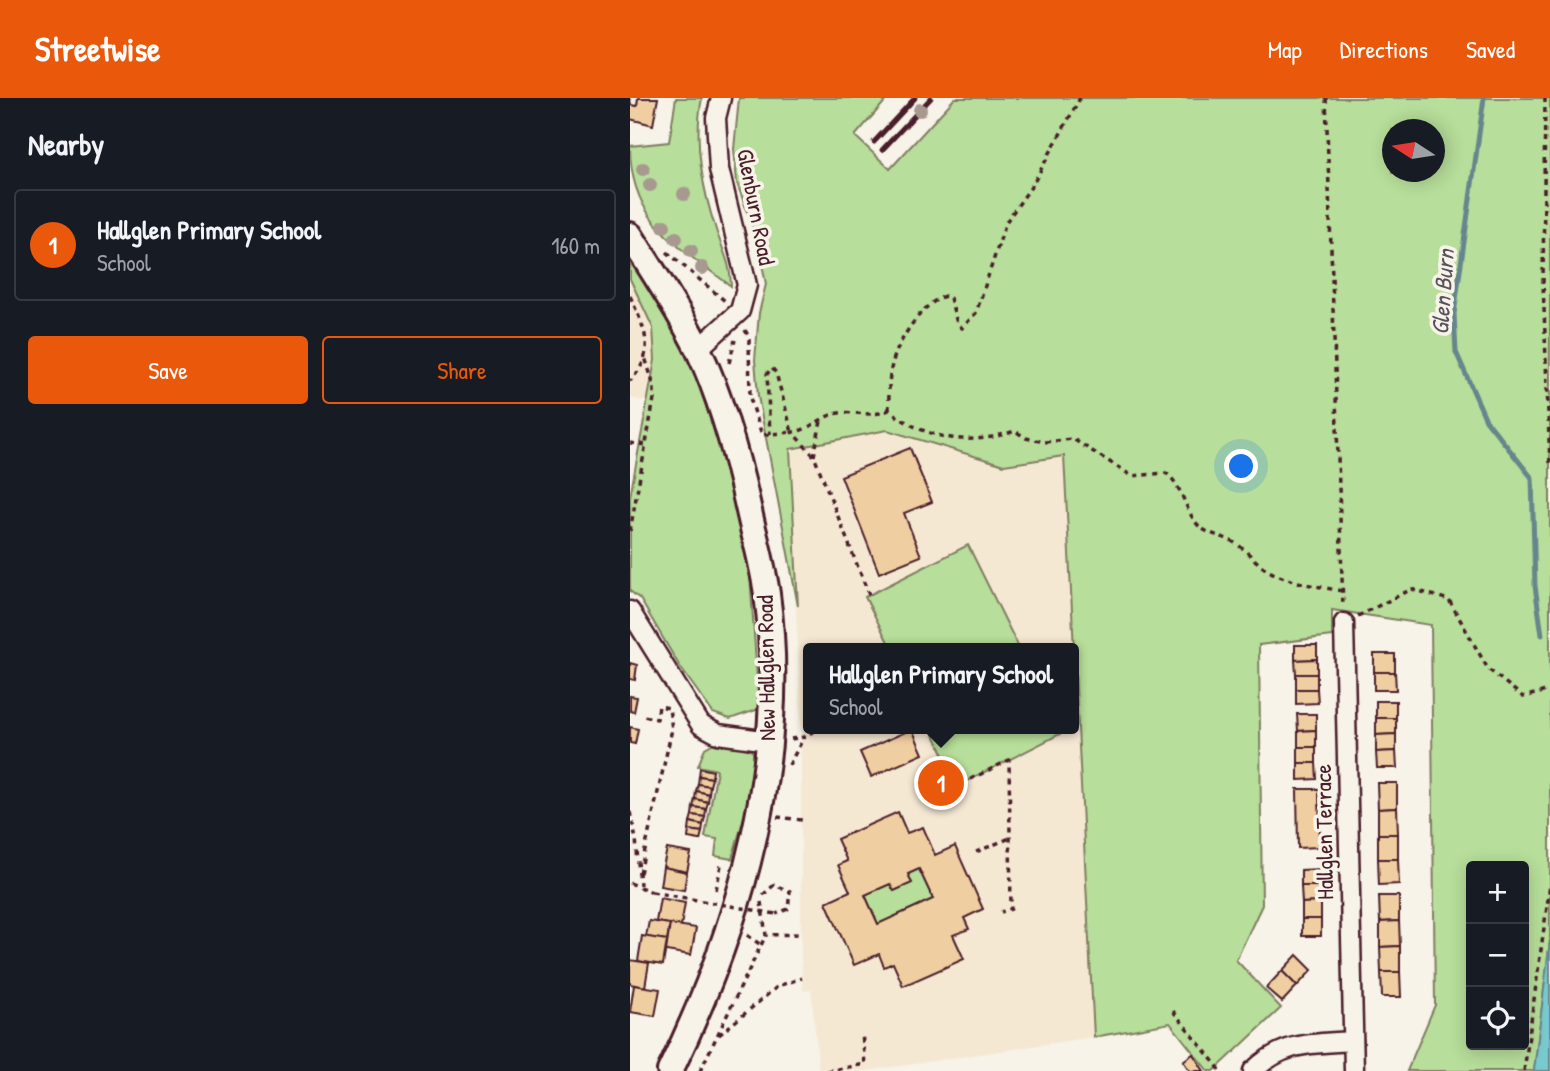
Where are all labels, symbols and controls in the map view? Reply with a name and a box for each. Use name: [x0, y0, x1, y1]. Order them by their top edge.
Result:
text: Streetwise: [35, 27, 160, 71]
text: Map: [1268, 33, 1302, 65]
text: Directions: [1340, 33, 1428, 65]
text: Saved: [1466, 33, 1515, 65]
north arrow: [1382, 119, 1445, 182]
text: Nearby: [28, 124, 104, 164]
street label: Glenburn Road: [730, 146, 783, 268]
text: Hallglen Primary School: [97, 212, 321, 247]
text: 1: [49, 230, 57, 261]
text: 160 m: [551, 230, 600, 261]
water label: Glen Burn: [1423, 246, 1461, 336]
text: School: [97, 247, 151, 278]
button: Save: [28, 336, 308, 404]
button: Share: [322, 336, 602, 404]
your location: [1224, 449, 1258, 483]
street label: New Hallglen Road: [749, 595, 782, 741]
popup: [803, 643, 1079, 734]
text: Hallglen Primary School: [829, 656, 1053, 691]
text: School: [829, 691, 883, 722]
pin: 1: [918, 757, 964, 809]
street label: Hallglen Terrace: [1307, 764, 1340, 900]
map controls: [1466, 861, 1529, 1050]
button: +: [1466, 861, 1529, 924]
button: −: [1466, 924, 1529, 987]
button: locate: [1466, 987, 1529, 1050]

